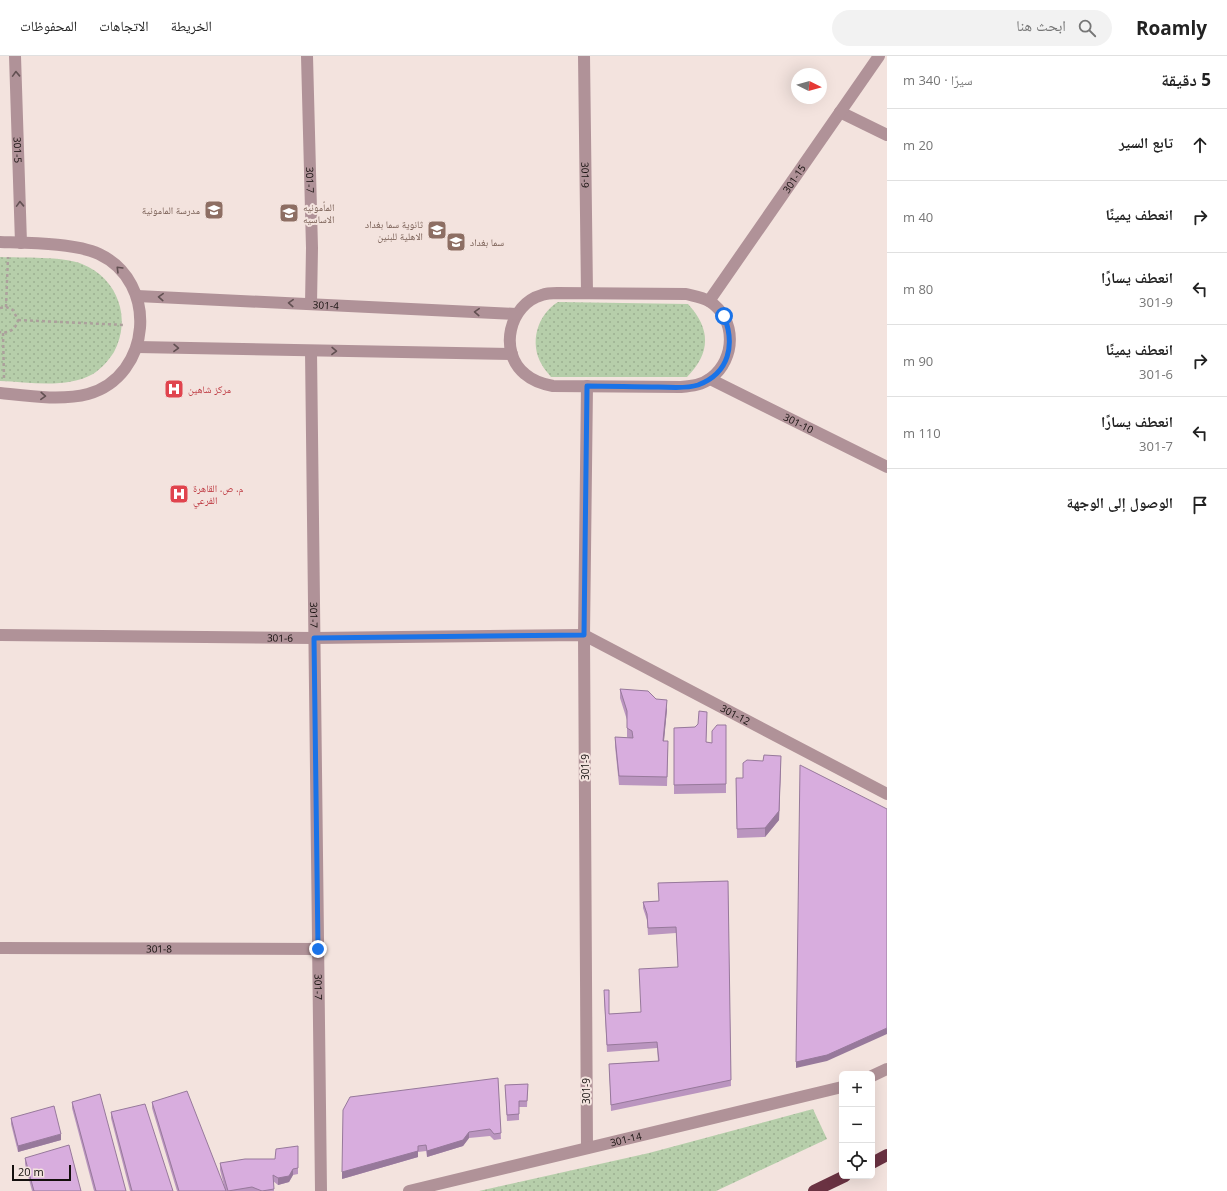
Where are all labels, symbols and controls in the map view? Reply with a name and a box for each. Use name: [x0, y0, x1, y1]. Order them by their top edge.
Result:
search box: [832, 10, 1112, 46]
text: ابحث هنا: [1016, 15, 1066, 35]
text: Roamly: [1136, 15, 1207, 41]
text: المحفوظات: [20, 16, 77, 35]
text: الاتجاهات: [99, 16, 149, 35]
text: الخريطة: [171, 16, 212, 35]
icon: search: [1076, 17, 1098, 39]
north arrow: [791, 68, 827, 104]
text: 5 دقيقة: [1161, 68, 1211, 91]
one-way arrow: [12, 71, 20, 77]
text: سيرًا · 340 m: [903, 71, 973, 89]
text: تابع السير: [1119, 132, 1173, 152]
icon: ahead: [1189, 134, 1211, 156]
text: 20 m: [903, 136, 933, 154]
street label: 301-5: [11, 137, 25, 163]
street label: 301-15: [779, 161, 809, 196]
street label: 301-9: [578, 162, 593, 188]
street label: 301-7: [303, 167, 318, 193]
school or university icon: مدرسة المامونية: [203, 199, 225, 221]
place label: المأمونيه الاساسيه: [303, 200, 334, 226]
one-way arrow: [15, 201, 24, 207]
school or university icon: المأمونيه الاساسيه: [278, 202, 300, 224]
place label: مدرسة المامونية: [142, 203, 200, 217]
text: انعطف يمينًا: [1105, 204, 1173, 224]
icon: right: [1189, 206, 1211, 228]
text: 40 m: [903, 208, 933, 226]
place label: ثانوية سما بغداد الاهلية للبنين: [365, 217, 423, 243]
school or university icon: ثانوية سما بغداد الاهلية للبنين: [426, 219, 448, 241]
school or university icon: سما بغداد: [445, 231, 467, 253]
place label: سما بغداد: [470, 235, 504, 249]
one-way arrow: [116, 266, 124, 274]
text: انعطف يسارًا: [1101, 267, 1173, 287]
icon: left: [1189, 278, 1211, 300]
text: 80 m: [903, 280, 933, 298]
one-way arrow: [158, 293, 164, 301]
text: 301-9: [1139, 293, 1173, 311]
street label: 301-4: [312, 297, 339, 313]
one-way arrow: [288, 299, 294, 308]
route start: [715, 307, 733, 325]
one-way arrow: [474, 308, 480, 317]
text: انعطف يمينًا: [1105, 339, 1173, 359]
one-way arrow: [173, 344, 179, 352]
one-way arrow: [331, 347, 337, 355]
icon: right: [1189, 350, 1211, 372]
text: 90 m: [903, 352, 933, 370]
text: 301-6: [1139, 365, 1173, 383]
hospital icon: مركز شاهين: [163, 378, 185, 400]
place label: مركز شاهين: [188, 382, 231, 396]
one-way arrow: [40, 392, 46, 400]
street label: 301-10: [781, 410, 816, 437]
text: انعطف يسارًا: [1101, 411, 1173, 431]
icon: left: [1189, 422, 1211, 444]
text: 110 m: [903, 424, 941, 442]
text: 301-7: [1139, 437, 1173, 455]
place label: م. ص. القاهرة الفرعي: [193, 481, 244, 509]
hospital icon: م. ص. القاهرة الفرعي: [168, 483, 190, 505]
text: الوصول إلى الوجهة: [1067, 492, 1173, 512]
icon: arrive: [1189, 494, 1211, 516]
street label: 301-7: [307, 602, 321, 628]
street label: 301-6: [267, 631, 293, 645]
street label: 301-12: [718, 701, 753, 728]
street label: 301-9: [578, 754, 592, 780]
route end: [309, 940, 327, 958]
street label: 301-8: [146, 941, 172, 956]
street label: 301-7: [311, 974, 326, 1000]
map controls: [839, 1071, 875, 1179]
button: +: [839, 1071, 875, 1107]
street label: 301-9: [579, 1078, 593, 1104]
button: −: [839, 1107, 875, 1143]
street label: 301-14: [609, 1128, 643, 1149]
button: locate: [839, 1143, 875, 1179]
scale bar: [12, 1163, 71, 1182]
text: 20 m: [18, 1164, 44, 1179]

